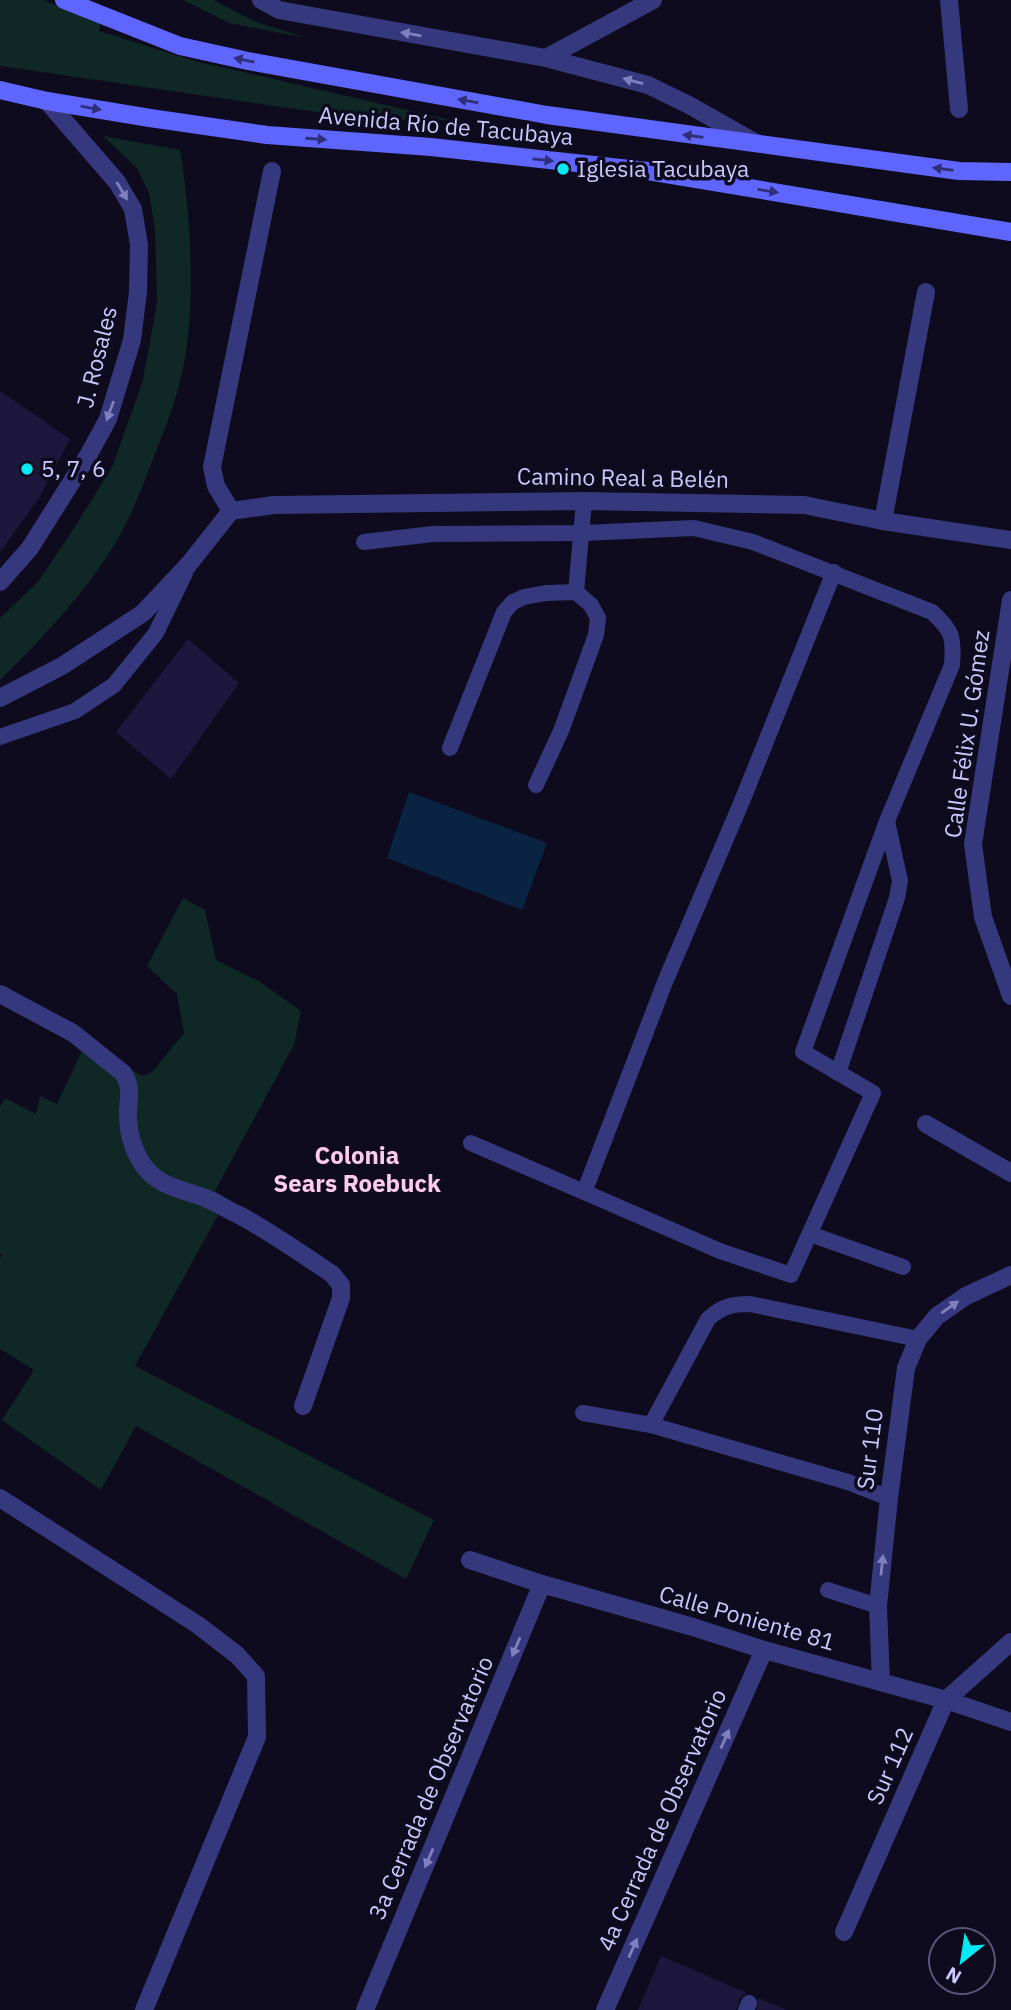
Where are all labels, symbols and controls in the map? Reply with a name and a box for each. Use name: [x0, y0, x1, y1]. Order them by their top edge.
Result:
one-way arrow: [400, 28, 422, 39]
one-way arrow: [233, 55, 255, 66]
one-way arrow: [622, 75, 644, 86]
one-way arrow: [457, 95, 479, 106]
street label: Avenida Río de Tacubaya: [318, 99, 575, 151]
one-way arrow: [80, 103, 102, 114]
one-way arrow: [682, 130, 704, 141]
one-way arrow: [306, 134, 328, 145]
place label: Iglesia Tacubaya: [577, 153, 749, 183]
one-way arrow: [532, 154, 554, 165]
marker: Iglesia Tacubaya: [555, 161, 571, 177]
one-way arrow: [932, 163, 954, 174]
one-way arrow: [116, 181, 128, 200]
one-way arrow: [757, 186, 779, 197]
street label: J. Rosales: [69, 303, 123, 411]
one-way arrow: [105, 401, 116, 422]
place label: 5, 7, 6: [41, 453, 106, 483]
street label: Camino Real a Belén: [517, 460, 729, 494]
marker: 5, 7, 6: [19, 461, 35, 477]
street label: Calle Félix U. Gómez: [937, 628, 995, 840]
district label: Colonia Sears Roebuck: [273, 1139, 441, 1199]
one-way arrow: [941, 1300, 959, 1314]
street label: Sur 110: [849, 1407, 889, 1491]
one-way arrow: [877, 1554, 888, 1576]
street label: Calle Poniente 81: [656, 1578, 839, 1656]
one-way arrow: [510, 1637, 521, 1658]
street label: 3a Cerrada de Observatorio: [361, 1651, 499, 1924]
street label: 4a Cerrada de Observatorio: [590, 1684, 732, 1955]
street label: Sur 112: [859, 1722, 919, 1809]
one-way arrow: [719, 1729, 730, 1750]
one-way arrow: [423, 1847, 434, 1868]
north arrow: [927, 1926, 997, 1996]
one-way arrow: [628, 1937, 639, 1958]
text: N: [942, 1962, 965, 1990]

